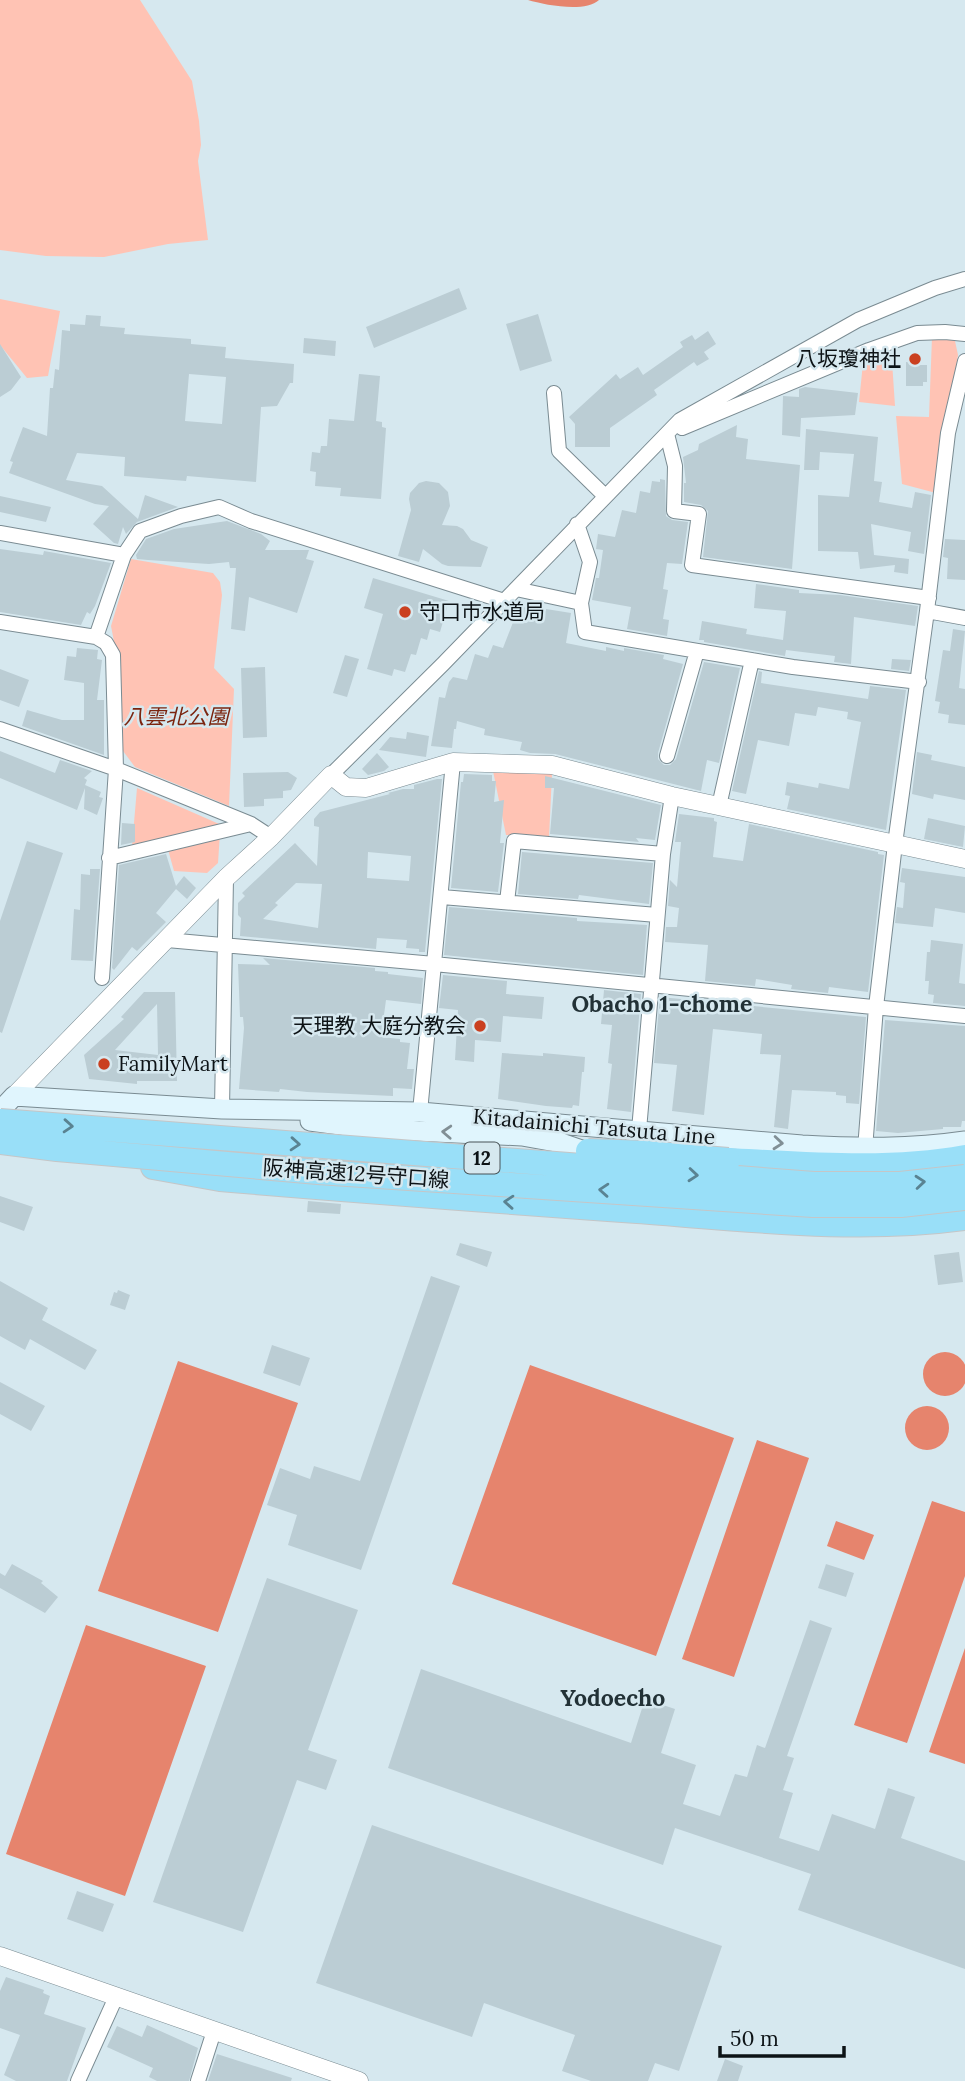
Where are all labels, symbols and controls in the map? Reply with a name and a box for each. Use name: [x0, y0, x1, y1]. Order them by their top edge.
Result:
place label: 八坂瓊神社: [796, 345, 901, 372]
marker: 八坂瓊神社: [907, 351, 923, 367]
place label: 守口市水道局: [419, 598, 545, 625]
marker: 守口市水道局: [397, 604, 413, 620]
park label: 八雲北公園: [124, 703, 231, 730]
district label: Obacho 1-chome: [572, 989, 752, 1018]
place label: 天理教 大庭分教会: [292, 1012, 466, 1039]
marker: 天理教 大庭分教会: [472, 1018, 488, 1034]
place label: FamilyMart: [118, 1050, 229, 1077]
marker: FamilyMart: [96, 1056, 112, 1072]
street label: Kitadainichi Tatsuta Line: [472, 1102, 716, 1151]
one-way arrow: [63, 1118, 74, 1133]
one-way arrow: [441, 1125, 452, 1140]
one-way arrow: [773, 1135, 784, 1150]
one-way arrow: [290, 1136, 301, 1151]
road number: 12: [464, 1142, 500, 1174]
street label: 阪神高速12号守口線: [262, 1154, 450, 1193]
one-way arrow: [687, 1167, 698, 1182]
one-way arrow: [915, 1175, 926, 1190]
one-way arrow: [598, 1183, 609, 1198]
one-way arrow: [503, 1195, 514, 1210]
district label: Yodoecho: [561, 1683, 665, 1712]
scale bar: [720, 2014, 844, 2058]
text: 50 m: [730, 2025, 779, 2052]

